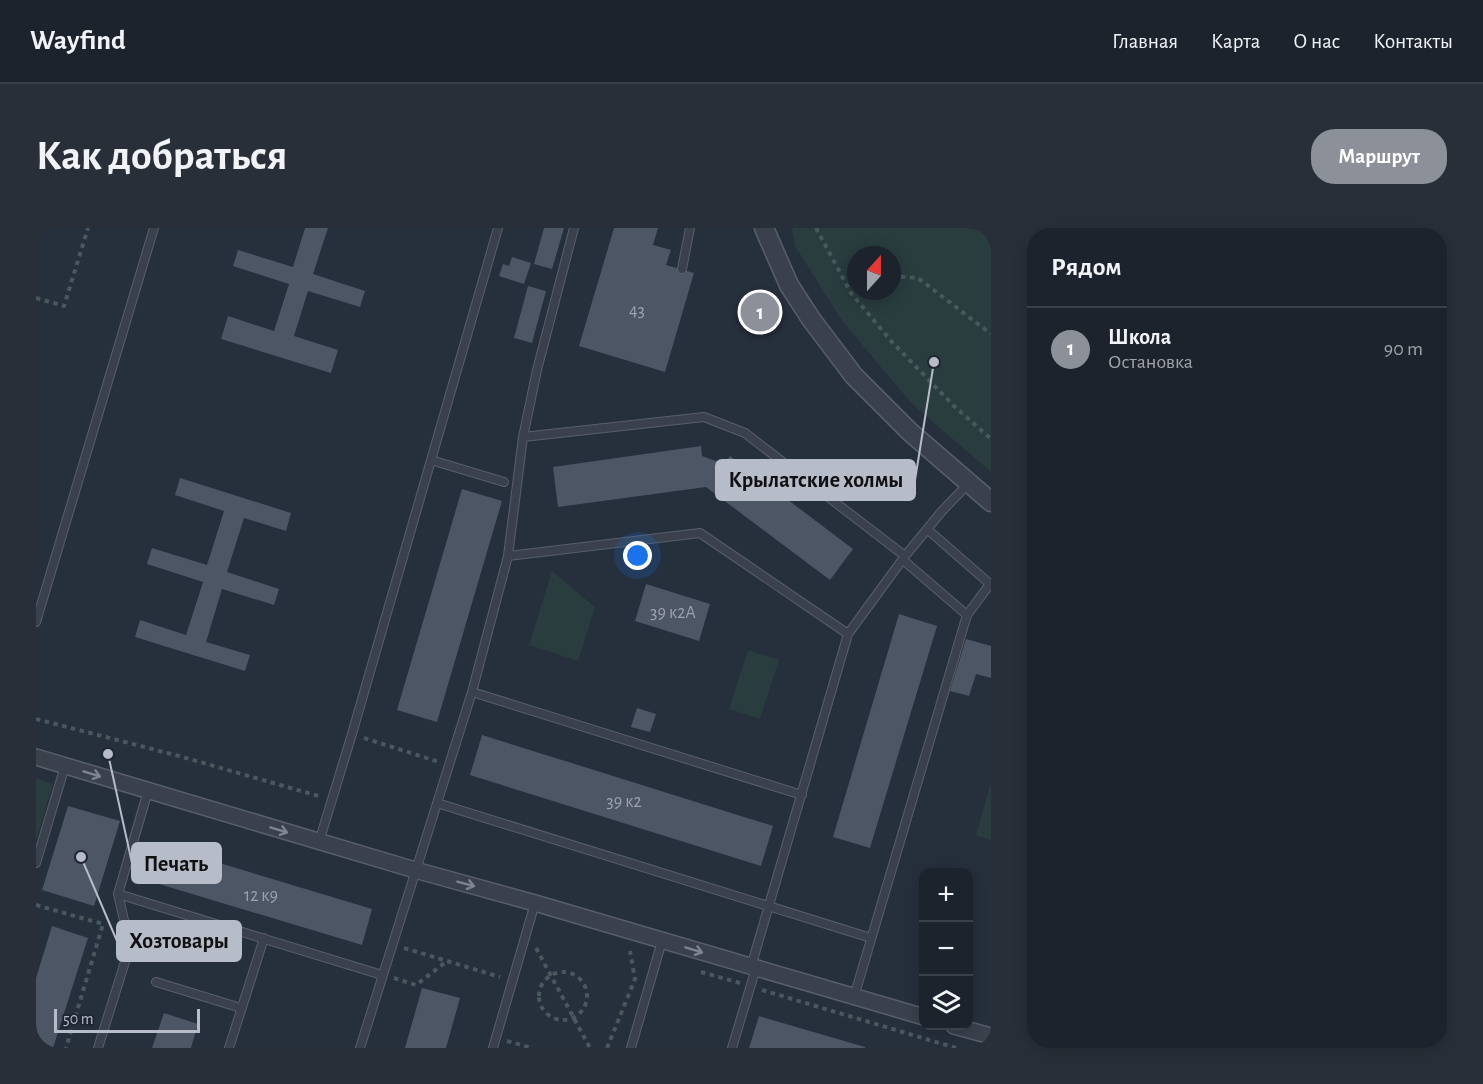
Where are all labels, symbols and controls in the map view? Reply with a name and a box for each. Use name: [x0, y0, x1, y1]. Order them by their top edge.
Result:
text: Wayfind: [30, 27, 126, 55]
text: Главная: [1112, 31, 1178, 52]
text: Карта: [1211, 31, 1260, 52]
text: О нас: [1293, 31, 1340, 52]
text: Контакты: [1373, 31, 1453, 52]
button: Маршрут: [1311, 129, 1447, 184]
text: Как добраться: [36, 135, 287, 177]
north arrow: [847, 246, 901, 300]
text: Рядом: [1051, 254, 1122, 280]
pin: 1: [740, 290, 780, 334]
house number: 43: [629, 302, 645, 320]
text: Школа: [1108, 326, 1171, 348]
text: 1: [1067, 339, 1074, 359]
text: 90 m: [1384, 339, 1423, 359]
text: Остановка: [1108, 352, 1193, 372]
callout: Крылатские холмы: [716, 460, 915, 500]
text: Крылатские холмы: [729, 469, 903, 491]
your location: [623, 541, 652, 570]
house number: 39 к2А: [650, 604, 696, 622]
one-way arrow: [82, 769, 101, 780]
house number: 39 к2: [606, 793, 642, 811]
one-way arrow: [269, 825, 288, 836]
callout: Печать: [132, 843, 221, 883]
text: Печать: [144, 853, 209, 875]
map controls: [919, 868, 973, 1030]
button: +: [919, 868, 973, 922]
one-way arrow: [456, 879, 475, 890]
house number: 12 к9: [244, 887, 278, 905]
callout: Хозтовары: [117, 921, 241, 961]
button: −: [919, 922, 973, 976]
text: Хозтовары: [129, 930, 229, 952]
one-way arrow: [684, 945, 703, 956]
button: layers: [919, 976, 973, 1030]
scale bar: [54, 1006, 200, 1034]
text: 50 m: [63, 1011, 94, 1027]

